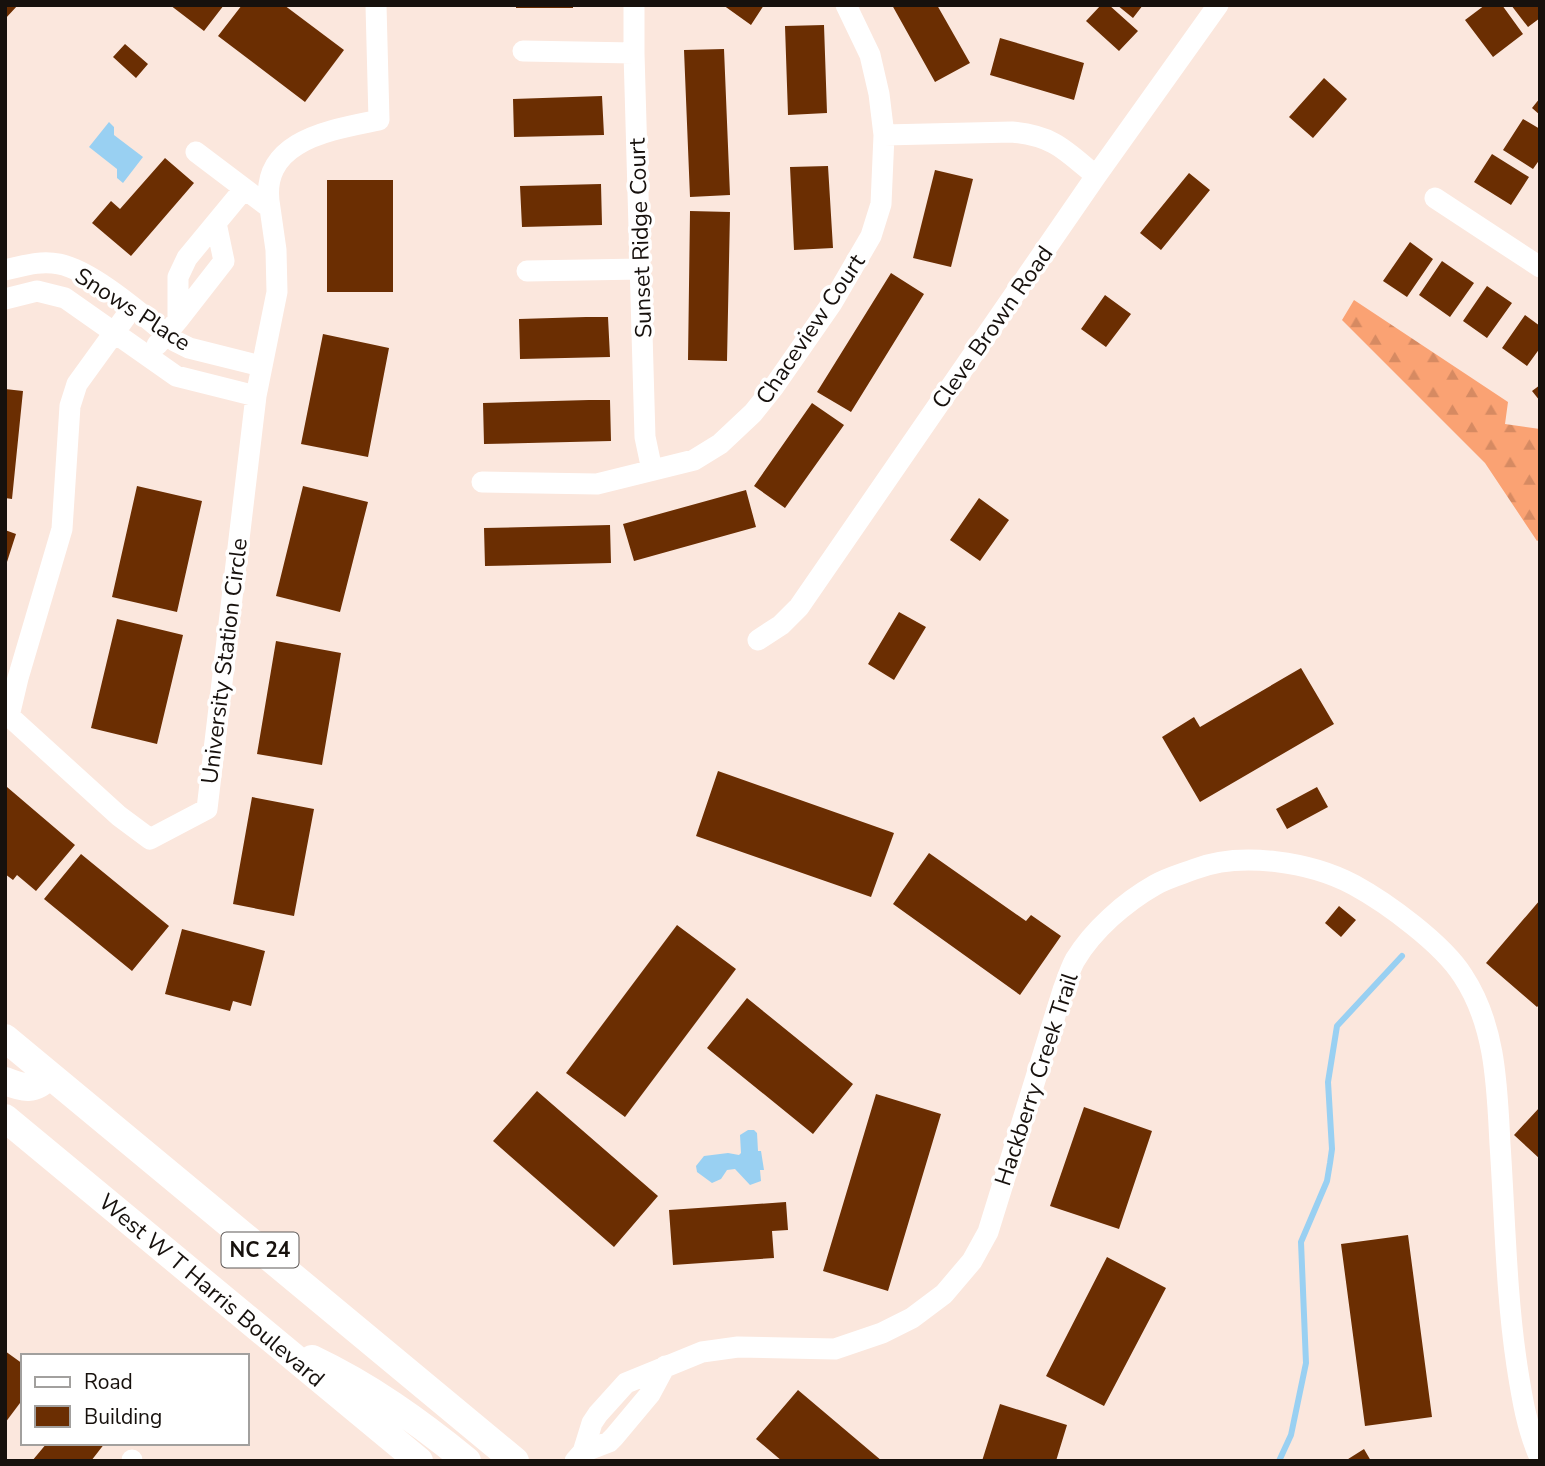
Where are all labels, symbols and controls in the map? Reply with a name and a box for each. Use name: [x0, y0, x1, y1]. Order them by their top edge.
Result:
street label: Sunset Ridge Court: [621, 136, 659, 339]
street label: Cleve Brown Road: [925, 240, 1060, 415]
street label: Chaceview Court: [749, 247, 873, 411]
street label: Snows Place: [69, 260, 197, 358]
street label: University Station Circle: [194, 536, 255, 786]
street label: Hackberry Creek Trail: [987, 968, 1086, 1190]
street label: West W T Harris Boulevard: [92, 1187, 331, 1394]
road number: NC 24: [222, 1232, 298, 1268]
legend: [21, 1354, 248, 1445]
text: Road: [84, 1368, 133, 1396]
text: Building: [84, 1403, 162, 1431]

